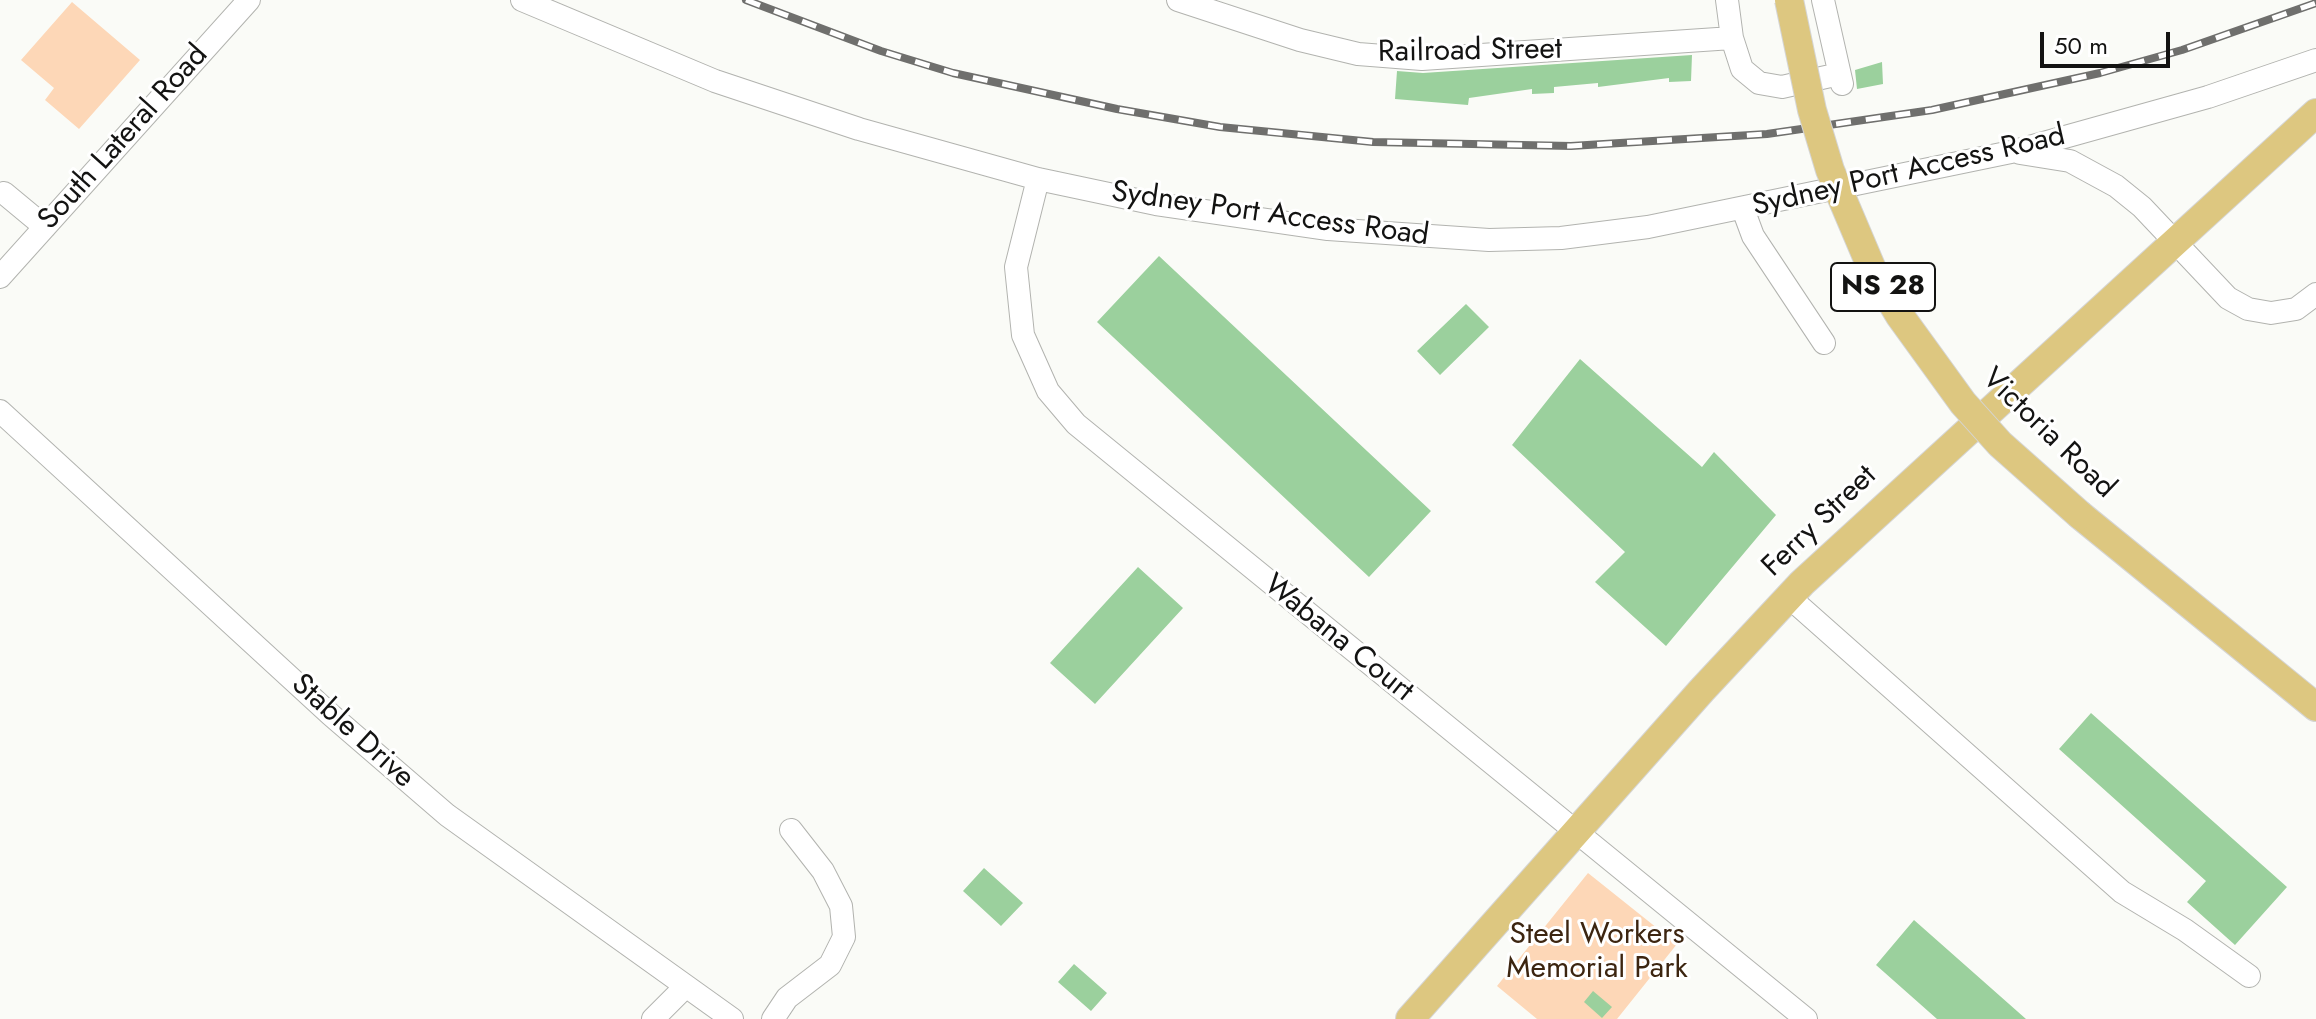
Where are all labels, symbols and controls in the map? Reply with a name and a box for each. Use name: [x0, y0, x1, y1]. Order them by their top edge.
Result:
scale bar: [2044, 16, 2174, 66]
text: 50 m: [2054, 28, 2108, 63]
street label: Railroad Street: [1378, 32, 1562, 72]
street label: South Lateral Road: [32, 38, 216, 238]
street label: Sydney Port Access Road: [1749, 118, 2069, 226]
street label: Sydney Port Access Road: [1109, 175, 1431, 255]
road number: NS 28: [1831, 263, 1935, 311]
street label: Victoria Road: [1974, 361, 2122, 507]
street label: Ferry Street: [1755, 459, 1885, 585]
street label: Wabana Court: [1256, 568, 1420, 710]
street label: Stable Drive: [283, 667, 421, 797]
park label: Steel Workers Memorial Park: [1506, 918, 1688, 988]

